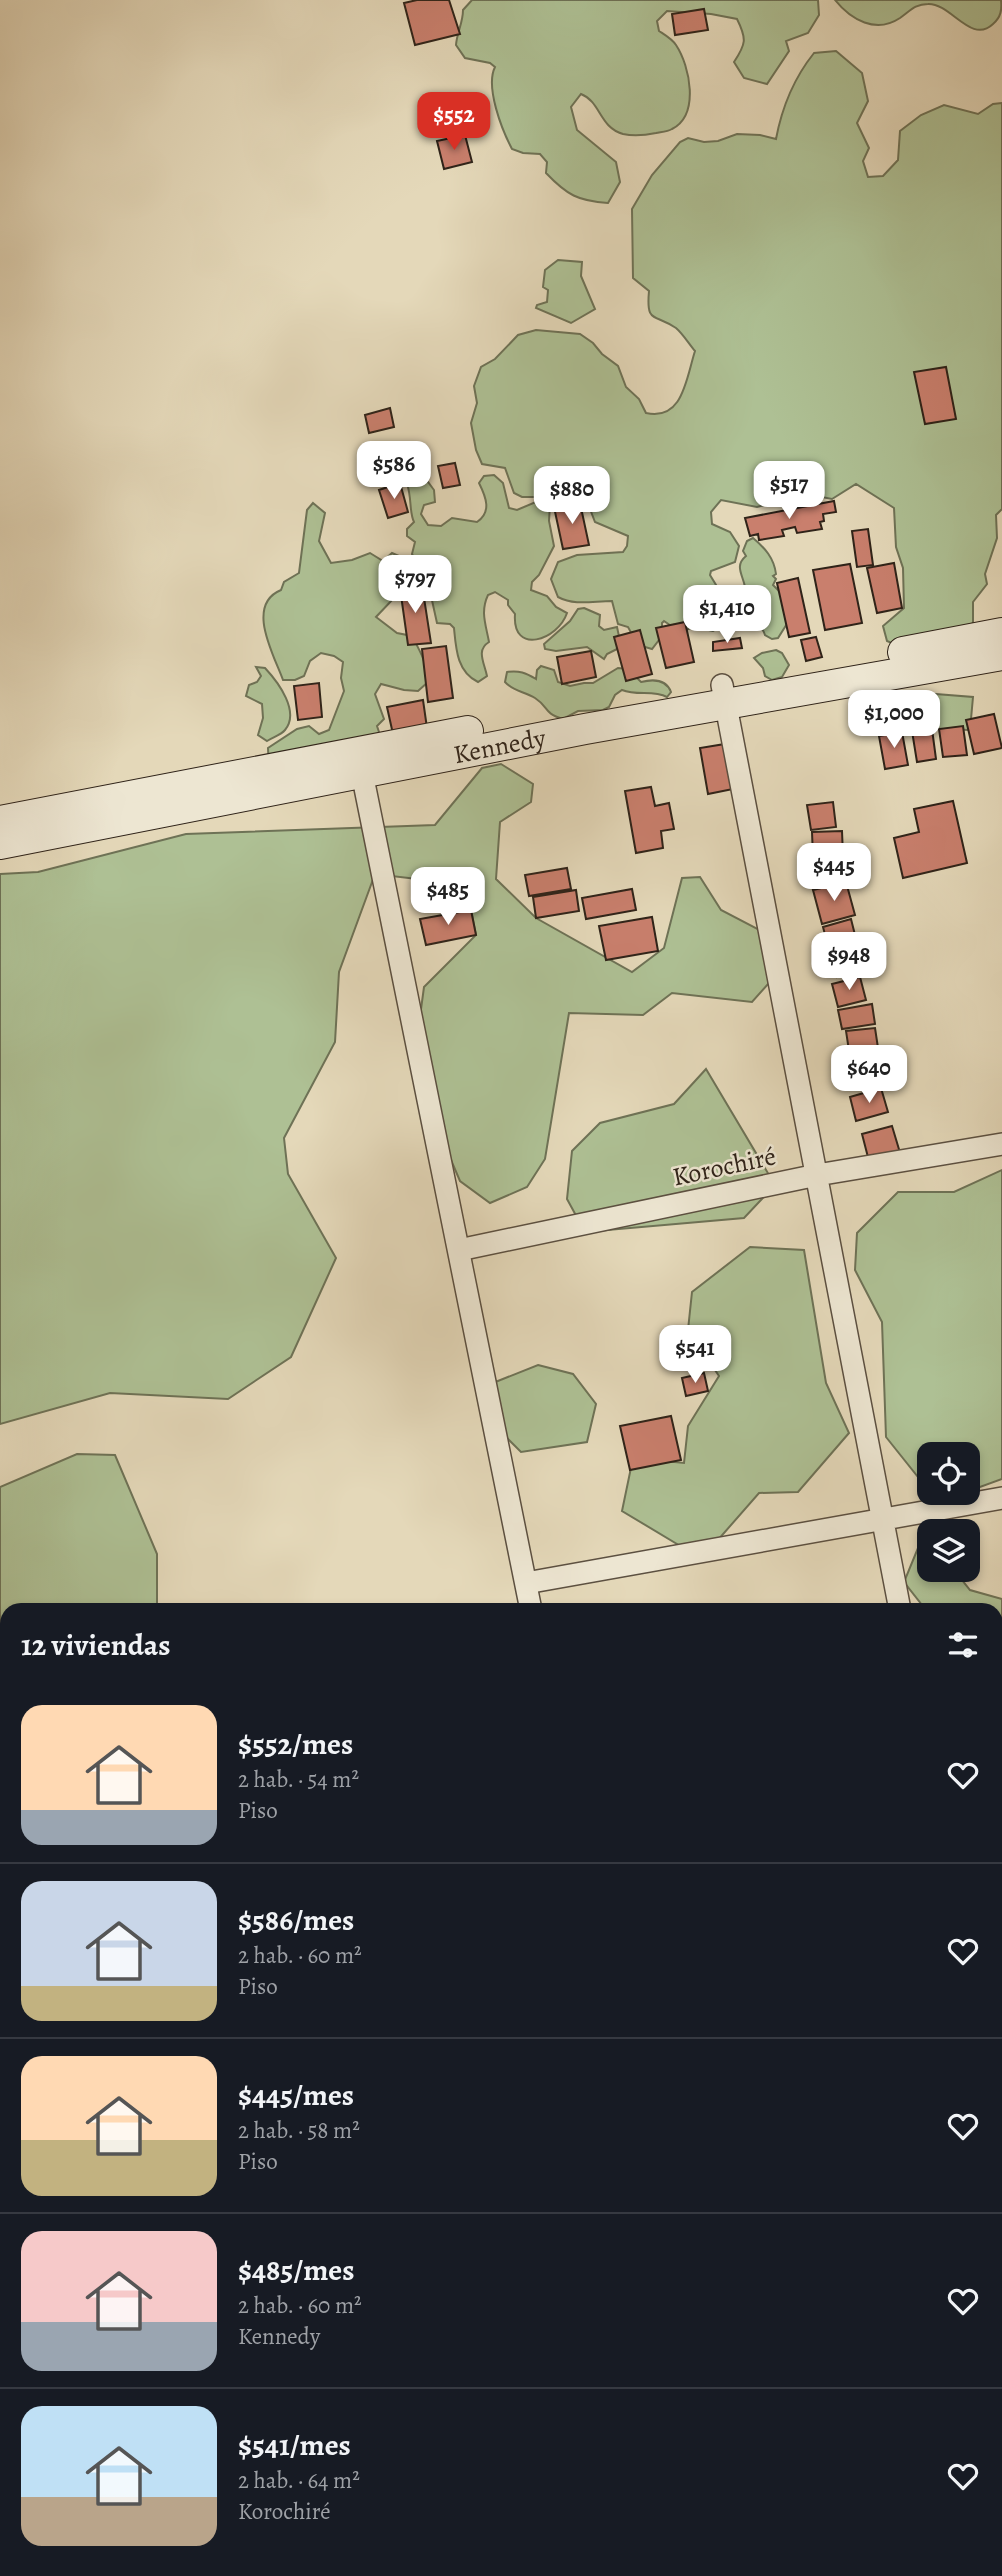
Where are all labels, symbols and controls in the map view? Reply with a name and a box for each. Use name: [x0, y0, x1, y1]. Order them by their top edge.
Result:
pin: $552: [413, 92, 495, 152]
text: $552: [433, 99, 475, 130]
pin: $586: [353, 442, 435, 501]
text: $586: [373, 448, 415, 479]
pin: $517: [748, 462, 830, 521]
pin: $880: [531, 466, 613, 526]
text: $517: [770, 468, 808, 499]
text: $880: [550, 473, 594, 504]
pin: $797: [374, 556, 456, 615]
text: $797: [394, 562, 436, 593]
pin: $1,410: [670, 586, 784, 645]
text: $1,410: [699, 592, 755, 623]
pin: $1,000: [837, 690, 951, 750]
text: $1,000: [864, 697, 924, 728]
street label: Kennedy: [451, 720, 549, 772]
pin: $445: [793, 844, 875, 903]
text: $445: [813, 850, 855, 881]
pin: $485: [407, 867, 489, 927]
text: $485: [427, 874, 469, 905]
pin: $948: [808, 932, 890, 992]
text: $948: [827, 939, 871, 970]
pin: $640: [828, 1046, 910, 1105]
text: $640: [847, 1052, 891, 1083]
street label: Korochiré: [669, 1138, 779, 1194]
pin: $541: [654, 1326, 736, 1385]
text: $541: [675, 1332, 715, 1363]
map controls: [917, 1442, 980, 1582]
button: locate: [917, 1442, 980, 1505]
button: layers: [917, 1519, 980, 1582]
text: 12 viviendas: [21, 1625, 171, 1665]
icon: filters: [944, 1626, 982, 1664]
text: $552/mes: [238, 1724, 353, 1764]
icon: home: [77, 1733, 161, 1817]
icon: heart: [944, 1756, 982, 1794]
text: 2 hab. · 54 m²: [238, 1764, 359, 1795]
text: Piso: [238, 1795, 278, 1826]
text: $586/mes: [238, 1900, 354, 1940]
icon: home: [77, 1909, 161, 1993]
icon: heart: [944, 1932, 982, 1970]
text: 2 hab. · 60 m²: [238, 1940, 362, 1971]
text: Piso: [238, 1971, 278, 2002]
text: $445/mes: [238, 2075, 354, 2115]
icon: home: [77, 2084, 161, 2168]
icon: heart: [944, 2107, 982, 2145]
text: 2 hab. · 58 m²: [238, 2115, 360, 2146]
text: Piso: [238, 2146, 278, 2177]
text: $485/mes: [238, 2250, 354, 2290]
icon: home: [77, 2259, 161, 2343]
icon: heart: [944, 2282, 982, 2320]
text: 2 hab. · 60 m²: [238, 2290, 362, 2321]
text: Kennedy: [238, 2321, 320, 2352]
text: $541/mes: [238, 2425, 351, 2465]
icon: home: [77, 2434, 161, 2518]
icon: heart: [944, 2457, 982, 2495]
text: 2 hab. · 64 m²: [238, 2465, 360, 2496]
text: Korochiré: [238, 2496, 331, 2527]

